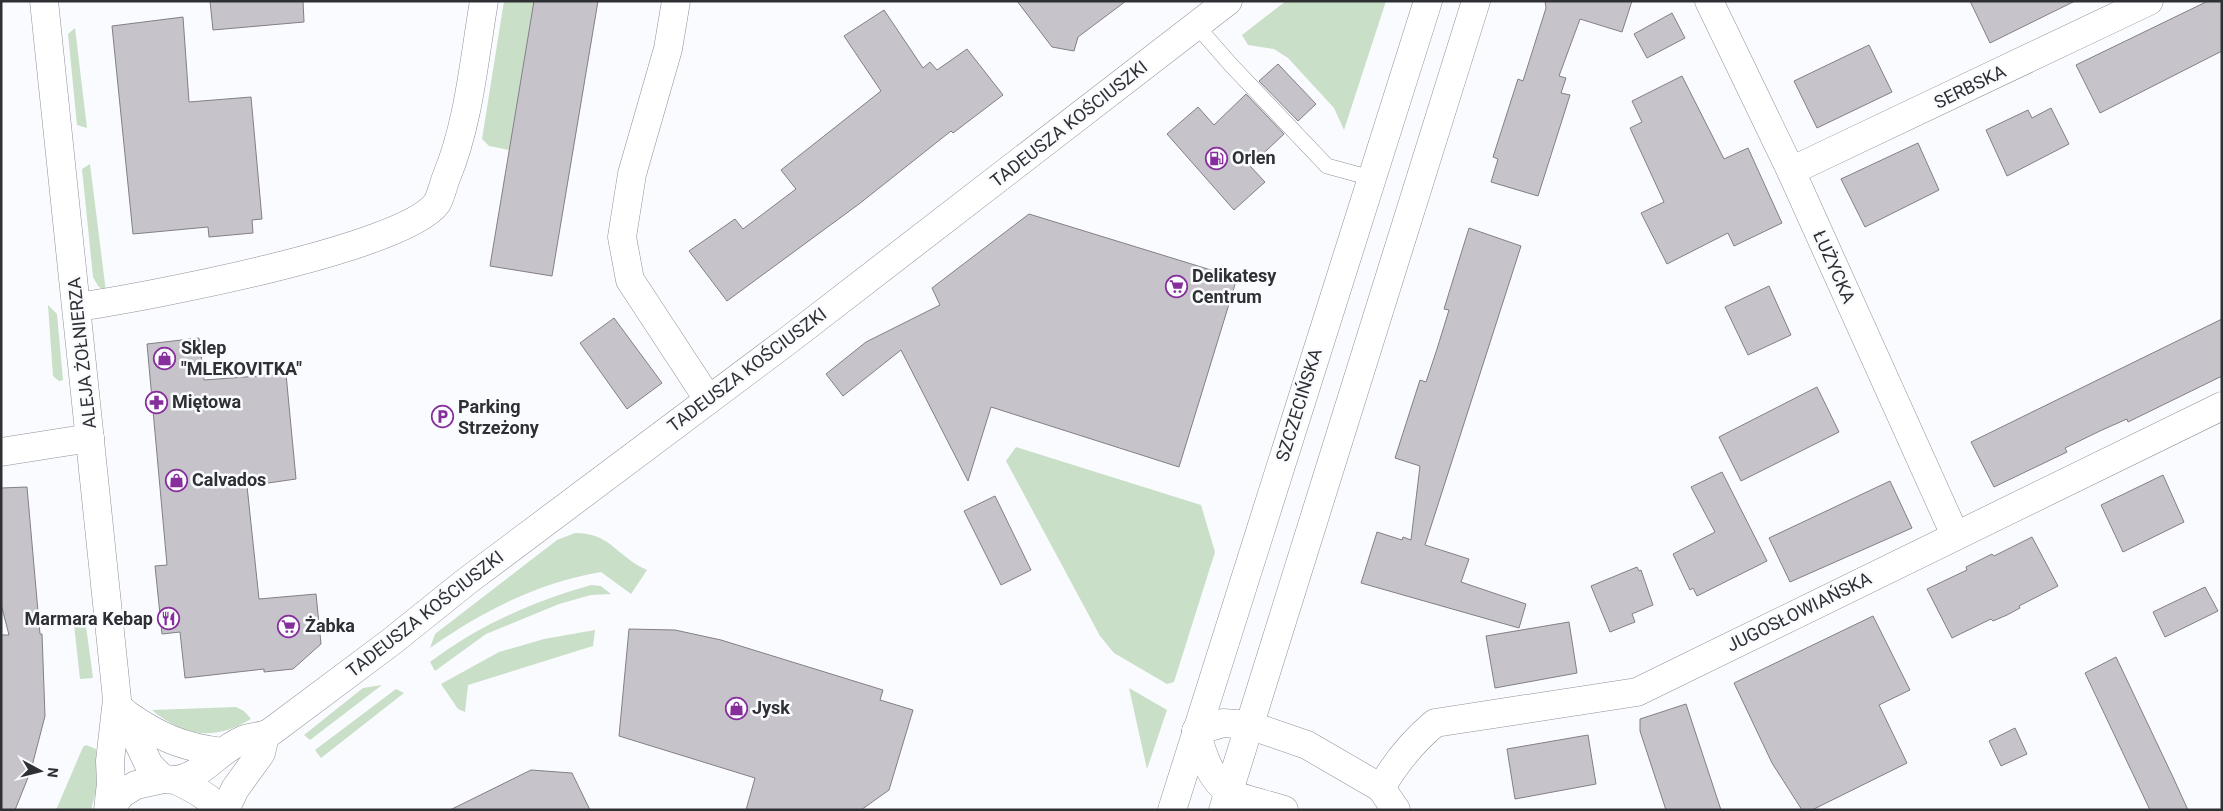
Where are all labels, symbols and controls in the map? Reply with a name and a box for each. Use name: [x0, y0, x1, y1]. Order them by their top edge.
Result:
street label: TADEUSZA KOŚCIUSZKI: [986, 56, 1151, 191]
street label: SERBSKA: [1931, 60, 2009, 113]
fuel station icon: Orlen: [1204, 146, 1228, 170]
place label: Orlen: [1232, 147, 1276, 168]
street label: ŁUŻYCKA: [1809, 227, 1860, 307]
place label: Delikatesy Centrum: [1192, 265, 1277, 307]
supermarket icon: Delikatesy Centrum: [1164, 274, 1188, 298]
street label: ALEJA ŻOŁNIERZA: [63, 276, 100, 430]
street label: TADEUSZA KOŚCIUSZKI: [663, 303, 830, 436]
place label: Sklep "MLEKOVITKA": [181, 337, 302, 379]
shop icon: Sklep "MLEKOVITKA": [153, 346, 177, 370]
street label: SZCZECIŃSKA: [1271, 346, 1326, 464]
pharmacy icon: Miętowa: [144, 390, 168, 414]
place label: Miętowa: [172, 391, 241, 412]
place label: Parking Strzeżony: [458, 396, 540, 438]
parking icon: Parking Strzeżony: [430, 405, 454, 429]
shop icon: Calvados: [164, 468, 188, 492]
place label: Calvados: [192, 469, 266, 490]
street label: TADEUSZA KOŚCIUSZKI: [342, 546, 507, 681]
street label: JUGOSŁOWIAŃSKA: [1723, 567, 1875, 656]
restaurant icon: Marmara Kebap: [157, 607, 181, 631]
place label: Marmara Kebap: [25, 608, 153, 629]
supermarket icon: Żabka: [277, 614, 301, 638]
place label: Żabka: [305, 615, 355, 636]
shop icon: Jysk: [724, 696, 748, 720]
place label: Jysk: [752, 697, 790, 718]
north arrow: [15, 746, 65, 796]
text: N: [44, 767, 61, 778]

